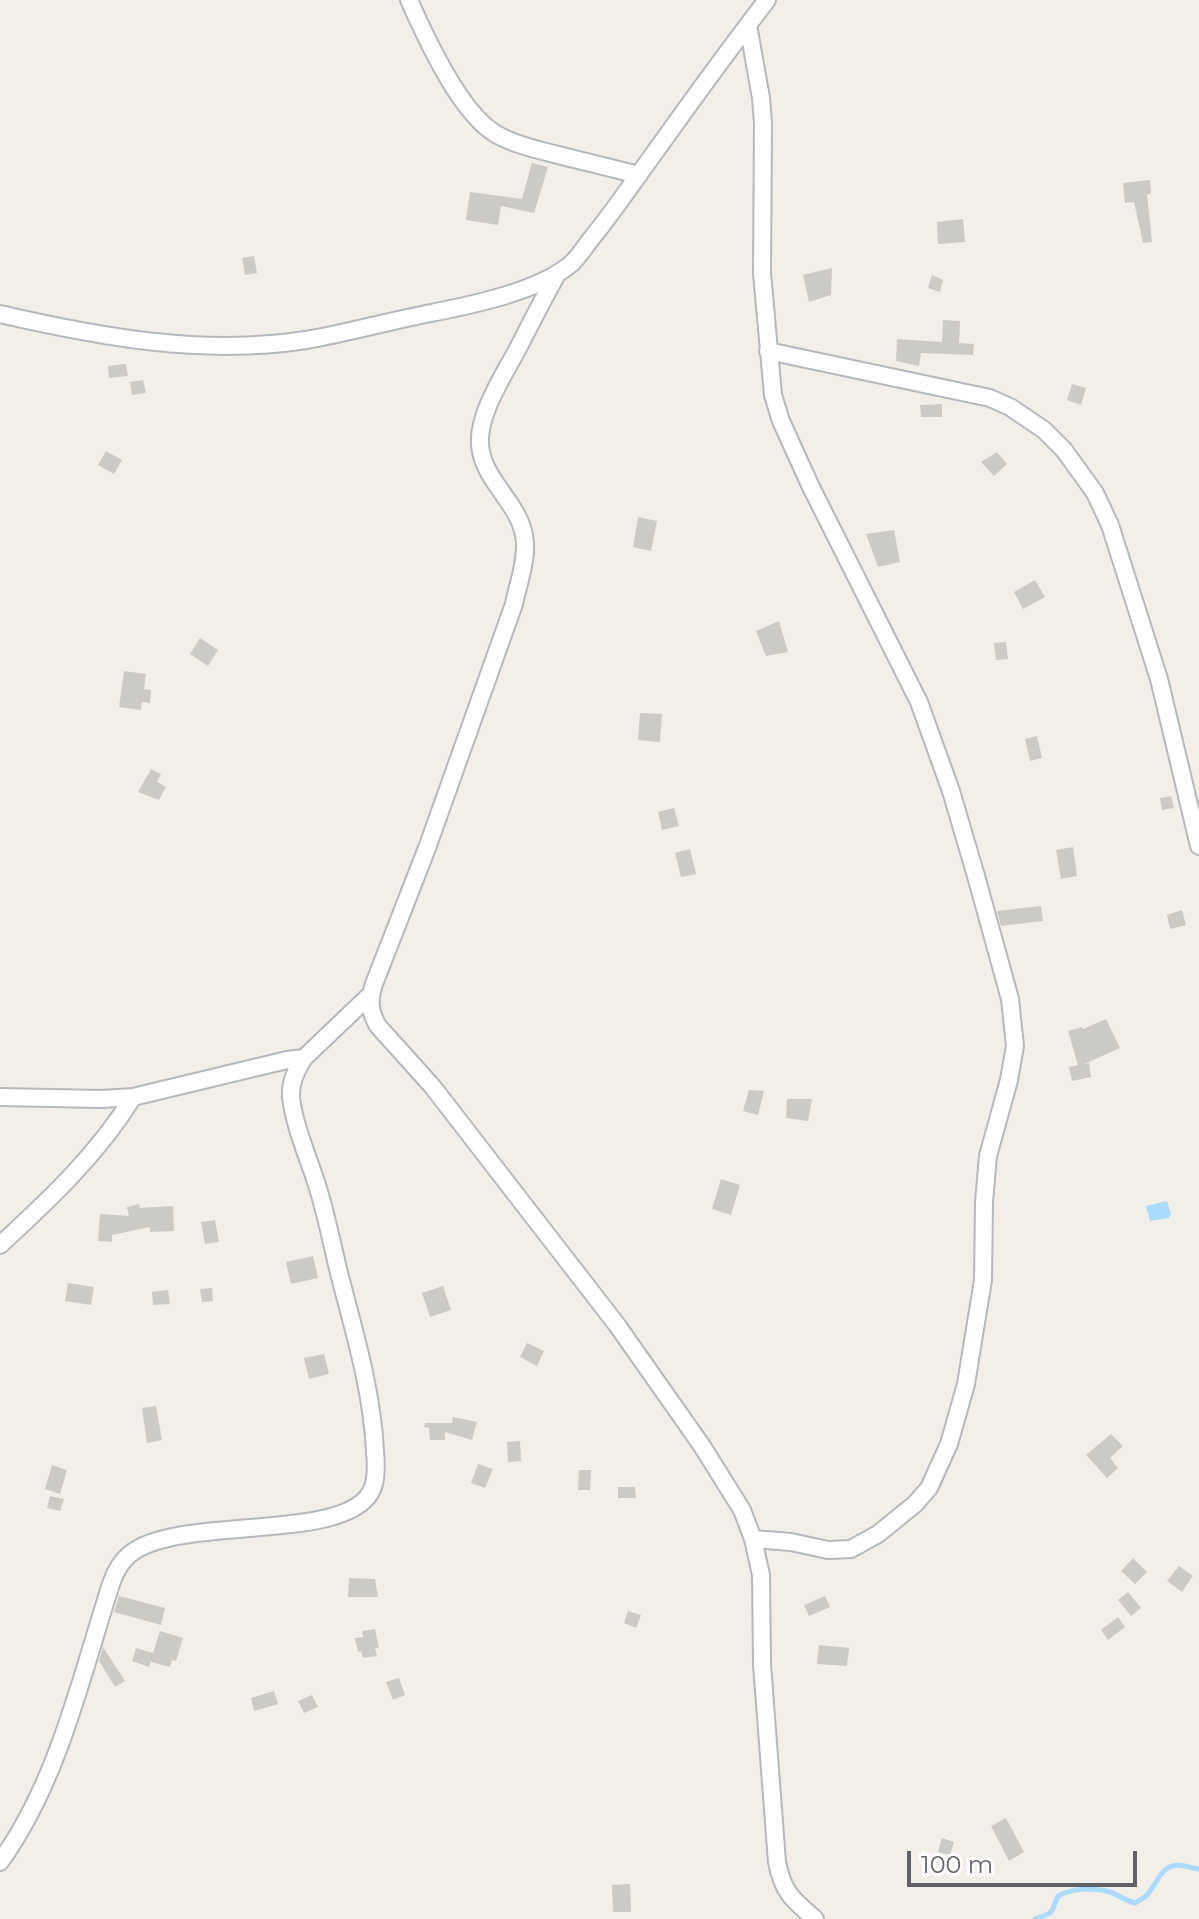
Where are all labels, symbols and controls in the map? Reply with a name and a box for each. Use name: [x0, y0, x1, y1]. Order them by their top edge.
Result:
scale bar: [911, 1835, 1141, 1885]
text: 100 m: [921, 1850, 993, 1879]

